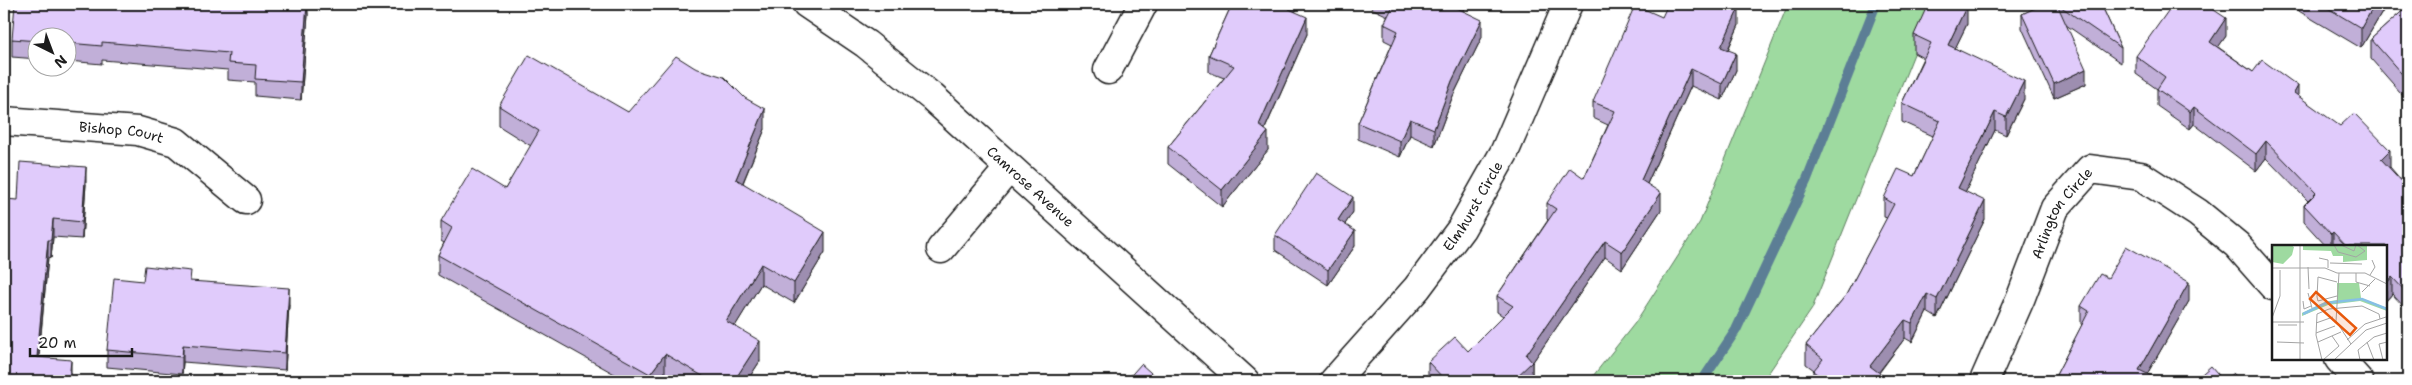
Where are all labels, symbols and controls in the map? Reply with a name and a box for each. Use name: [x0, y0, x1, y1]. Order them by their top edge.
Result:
north arrow: [28, 28, 78, 78]
text: N: [51, 51, 71, 72]
street label: Bishop Court: [78, 118, 166, 147]
street label: Camrose Avenue: [983, 142, 1078, 231]
street label: Elmhurst Circle: [1439, 158, 1507, 255]
street label: Arlington Circle: [2027, 163, 2096, 261]
inset map: [2272, 245, 2387, 360]
scale bar: [30, 325, 132, 357]
text: 20 m: [38, 333, 77, 353]

